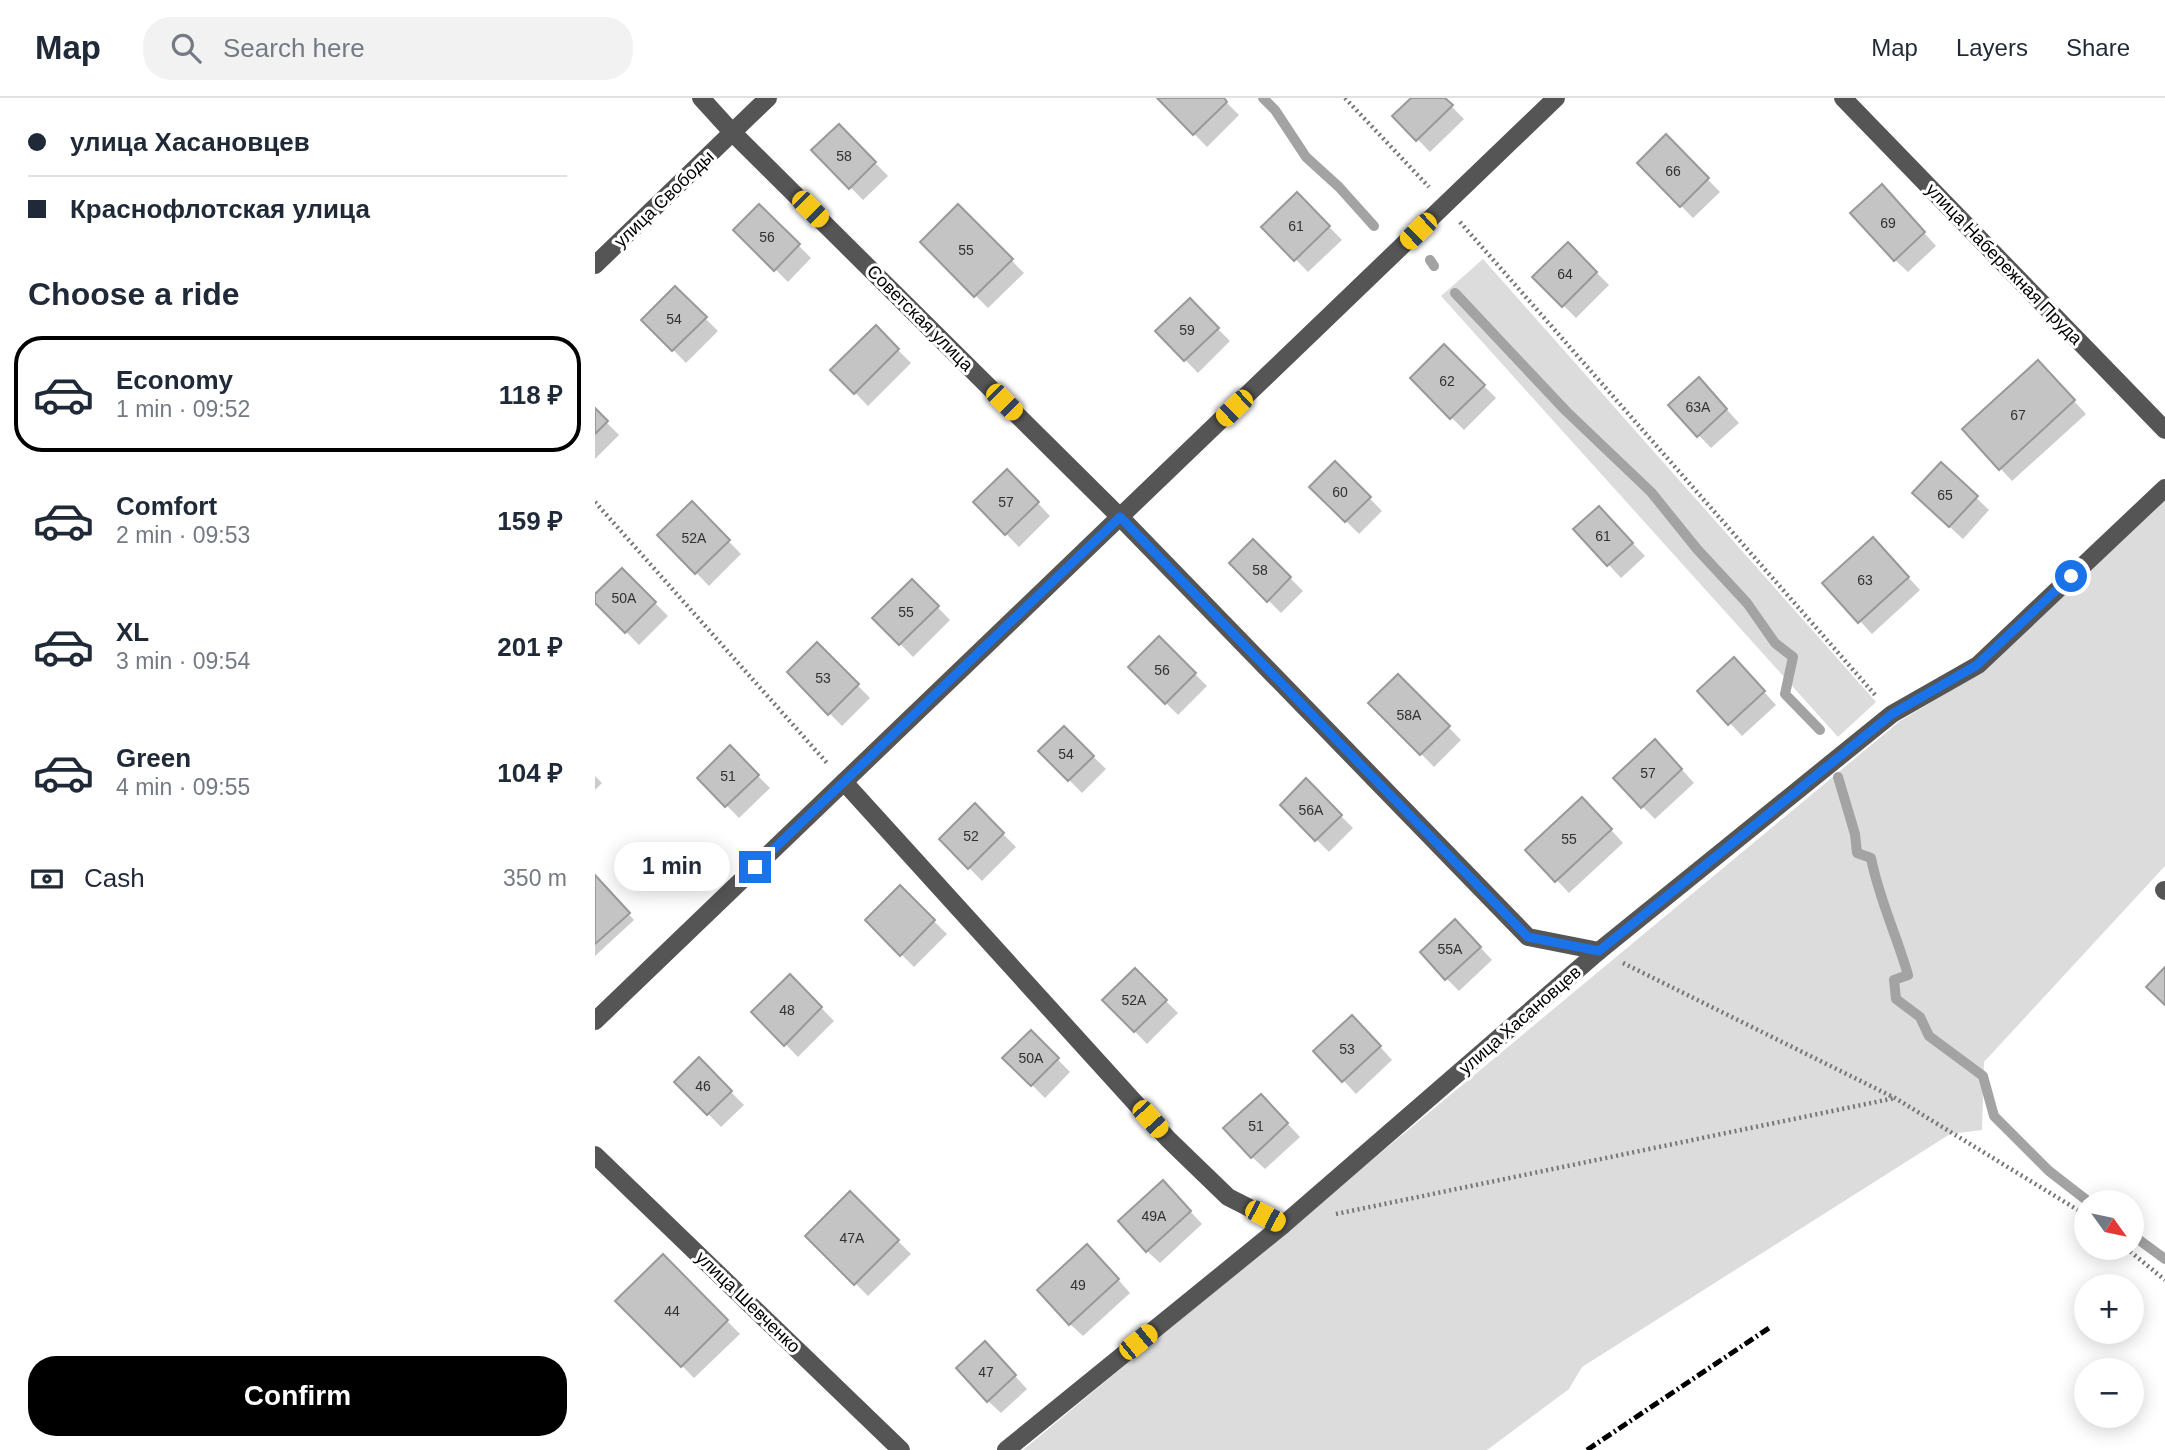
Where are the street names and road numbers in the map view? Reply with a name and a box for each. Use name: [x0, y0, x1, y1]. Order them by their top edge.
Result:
street label: улица Свободы: [610, 147, 718, 251]
street label: улица Набережная Пруда: [1922, 179, 2087, 349]
street label: Советская улица: [863, 261, 978, 376]
street label: улица Хасановцев: [1455, 962, 1585, 1078]
street label: улица Шевченко: [692, 1247, 804, 1357]

